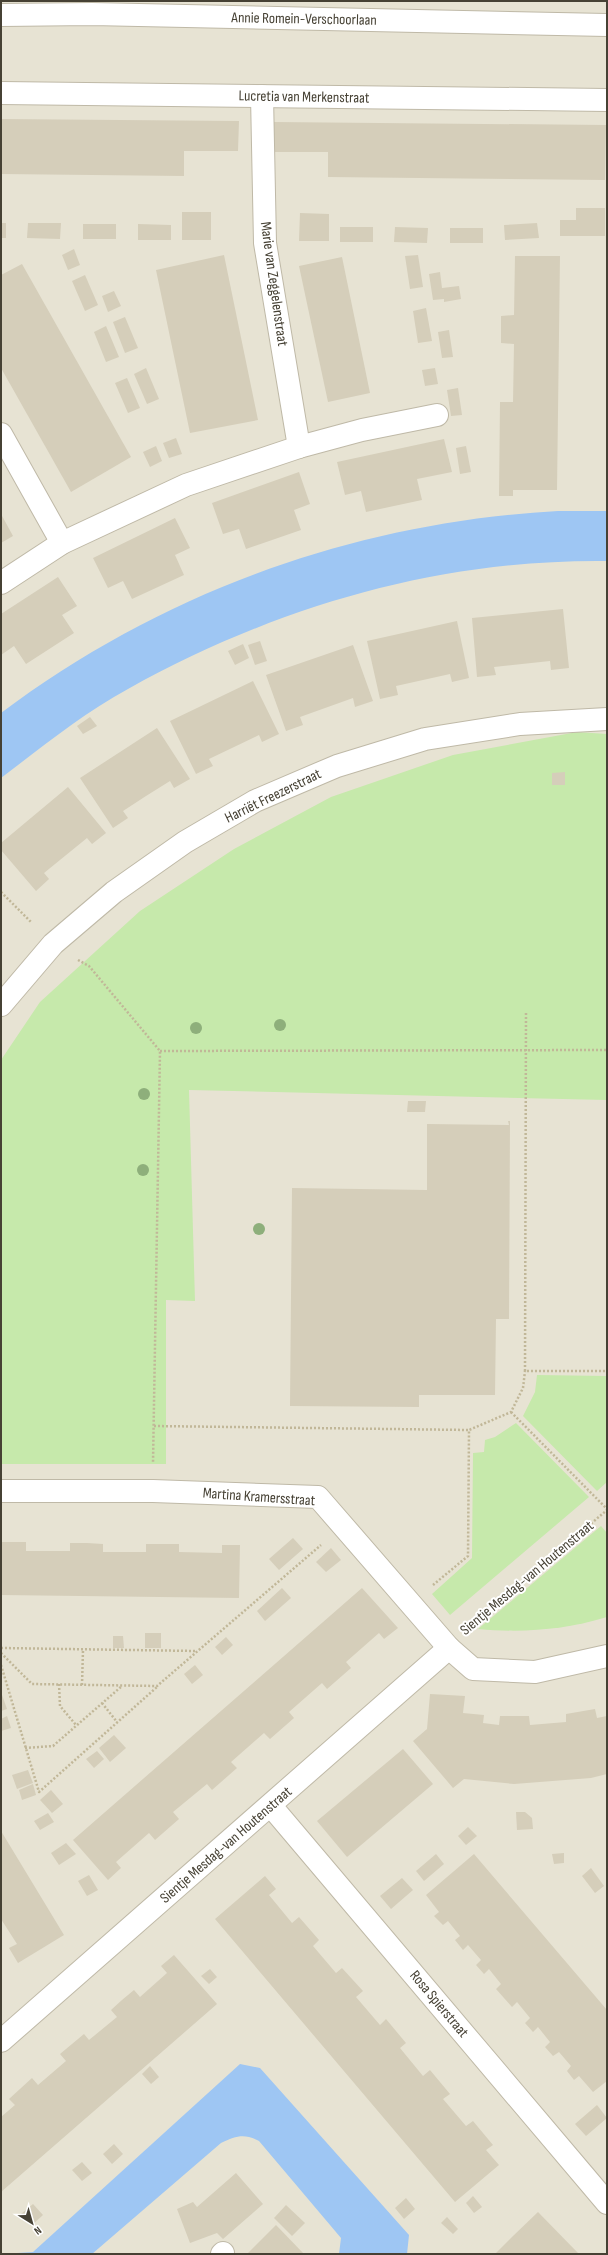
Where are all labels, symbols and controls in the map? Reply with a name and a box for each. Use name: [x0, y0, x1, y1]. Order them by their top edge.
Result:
street label: Annie Romein-Verschoorlaan: [230, 8, 377, 30]
street label: Lucretia van Merkenstraat: [238, 86, 370, 108]
street label: Marie van Zeggelenstraat: [256, 220, 292, 348]
street label: Harriët Freezerstraat: [222, 764, 325, 828]
street label: Martina Kramersstraat: [202, 1484, 316, 1510]
street label: Sientje Mesdag-van Houtenstraat: [456, 1516, 598, 1640]
street label: Sientje Mesdag-van Houtenstraat: [156, 1782, 296, 1908]
street label: Rosa Spierstraat: [405, 1966, 473, 2042]
north arrow: [12, 2203, 52, 2243]
text: N: [31, 2224, 44, 2238]

